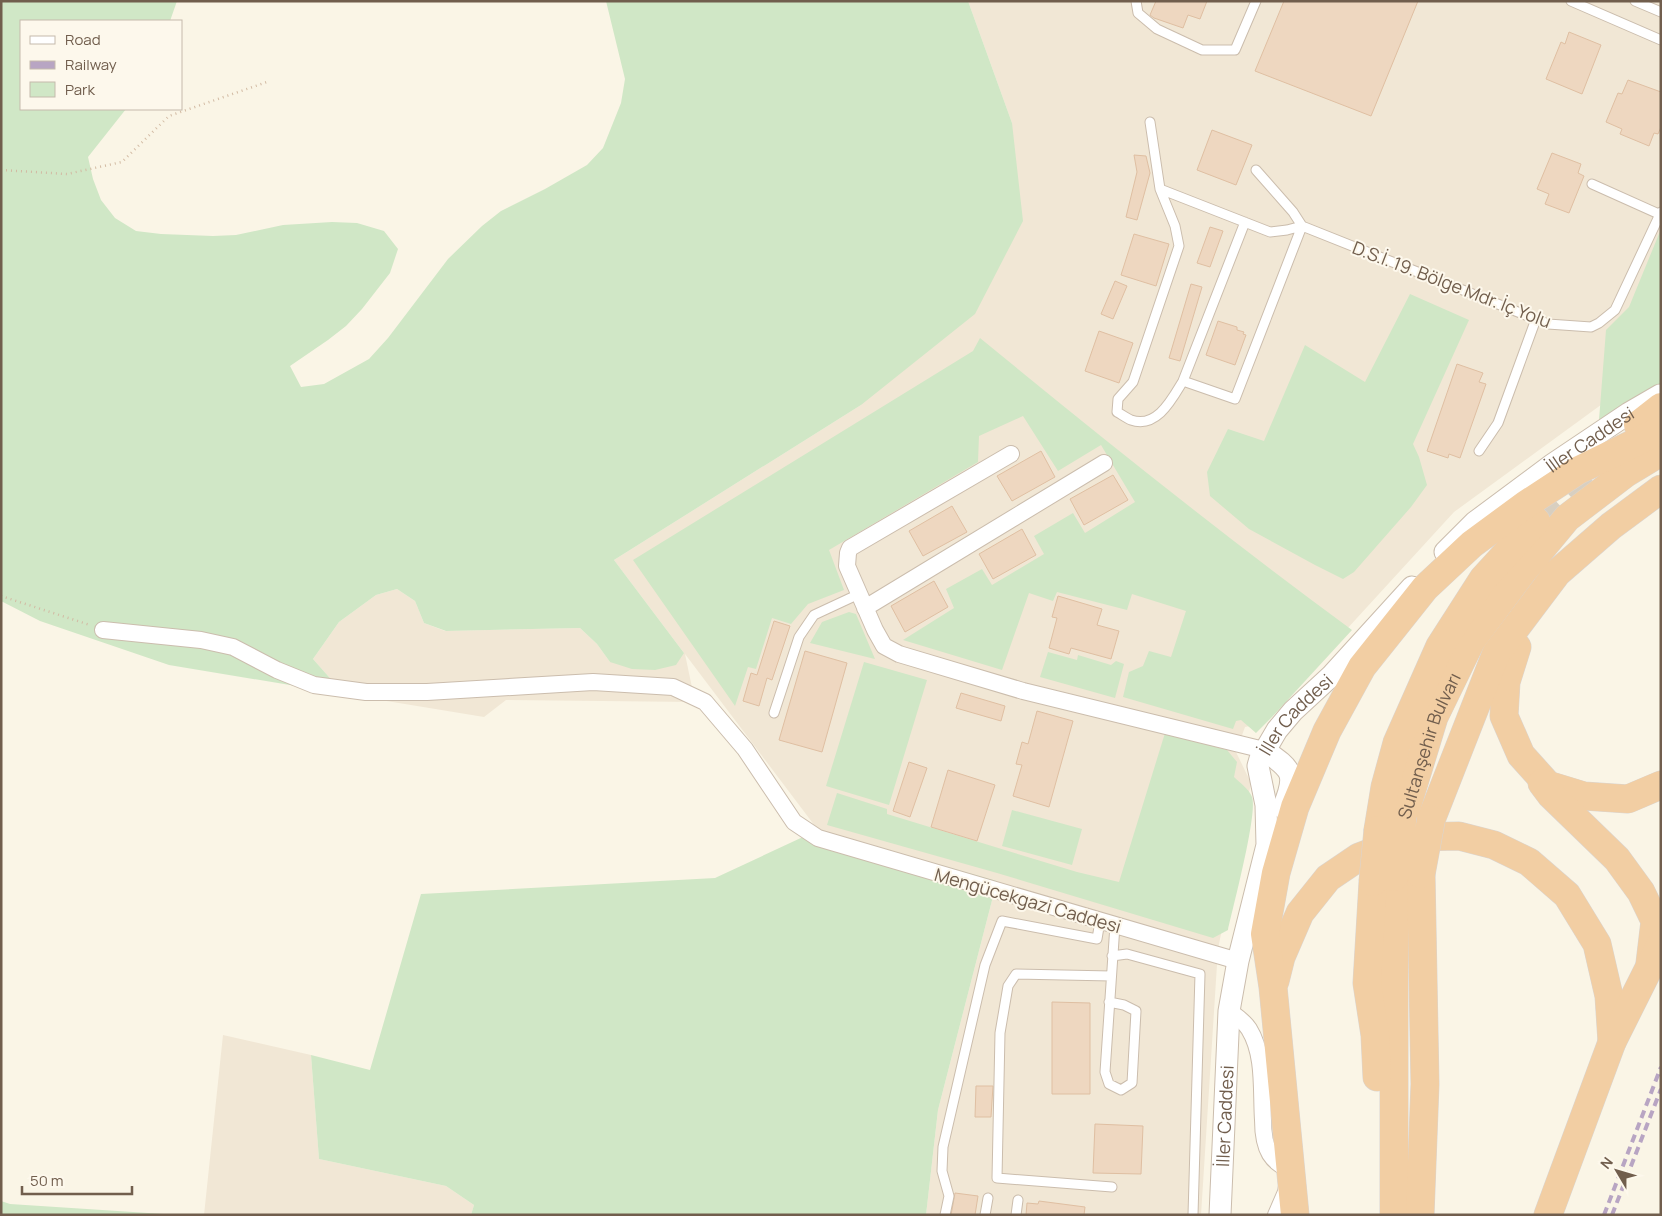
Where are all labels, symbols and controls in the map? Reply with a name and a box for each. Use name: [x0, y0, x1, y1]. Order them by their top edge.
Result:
legend: [20, 20, 182, 110]
text: Road: [65, 29, 101, 50]
text: Railway: [65, 54, 117, 75]
text: Park: [65, 79, 95, 100]
street label: D.S.İ. 19. Bölge Mdr. İç Yolu: [1349, 235, 1555, 333]
street label: İller Caddesi: [1541, 401, 1638, 477]
street label: Sultanşehir Bulvarı: [1392, 668, 1466, 822]
street label: İller Caddesi: [1253, 669, 1338, 759]
street label: Mengücekgazi Caddesi: [932, 862, 1124, 938]
street label: İller Caddesi: [1210, 1065, 1239, 1167]
north arrow: [1592, 1146, 1642, 1196]
text: N: [1596, 1153, 1617, 1173]
scale bar: [22, 1164, 132, 1196]
text: 50 m: [30, 1170, 64, 1191]

